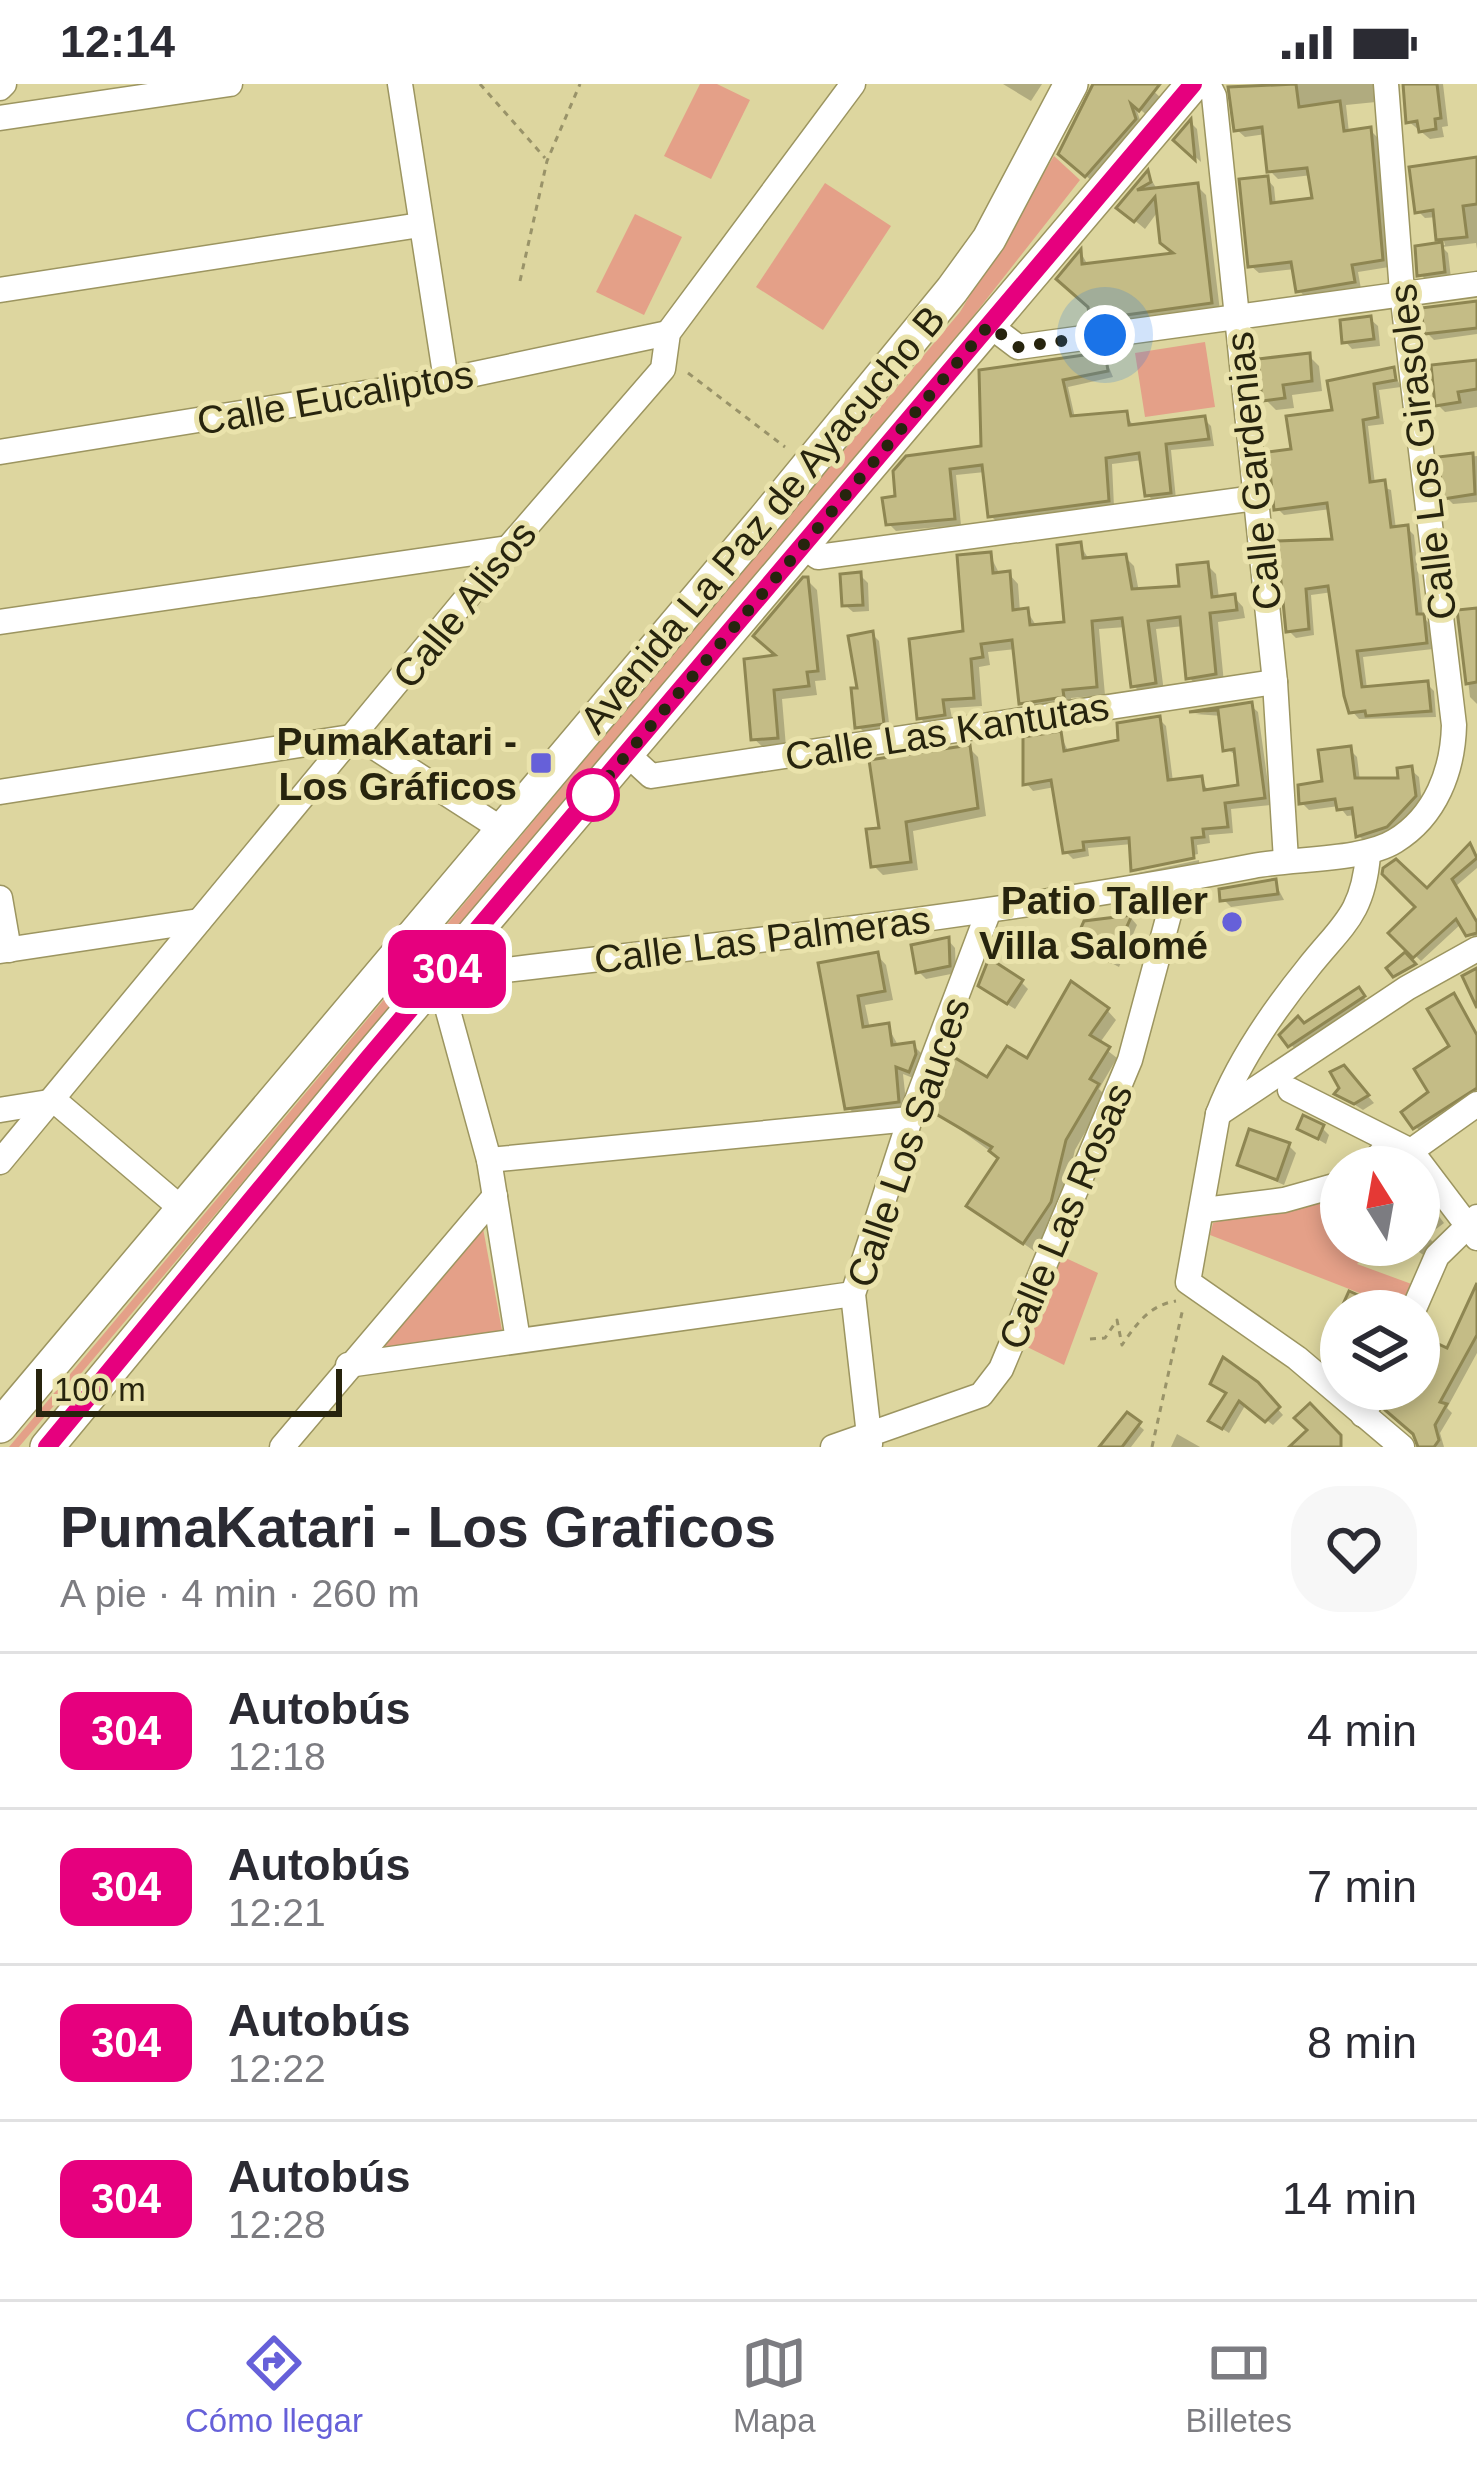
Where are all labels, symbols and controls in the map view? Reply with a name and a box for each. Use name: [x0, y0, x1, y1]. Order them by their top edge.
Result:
text: 12:14: [60, 16, 175, 67]
street label: Calle Los Girasoles: [1381, 282, 1464, 622]
street label: Avenida La Paz de Ayacucho B: [571, 298, 953, 741]
your location: [1075, 305, 1135, 365]
street label: Calle Gardenias: [1217, 330, 1289, 612]
street label: Calle Eucaliptos: [194, 352, 477, 443]
street label: Calle Alisos: [384, 512, 545, 696]
street label: Calle Las Kantutas: [782, 685, 1112, 778]
place label: PumaKatari - Los Gráficos: [276, 720, 517, 808]
marker: PumaKatari - Los Gráficos: [528, 750, 554, 776]
unlabelled marker: [568, 770, 618, 820]
place label: Patio Taller Villa Salomé: [979, 879, 1208, 967]
street label: Calle Las Palmeras: [592, 898, 932, 981]
marker: Patio Taller Villa Salomé: [1219, 909, 1245, 935]
line badge: 304: [378, 930, 516, 1008]
text: 304: [412, 945, 482, 992]
street label: Calle Los Sauces: [839, 992, 978, 1293]
street label: Calle Las Rosas: [990, 1077, 1141, 1355]
north arrow: [1320, 1146, 1440, 1266]
map controls: [1320, 1146, 1440, 1410]
button: layers: [1320, 1290, 1440, 1410]
scale bar: [36, 1363, 342, 1416]
text: 100 m: [54, 1371, 146, 1408]
button: heart: [1291, 1486, 1417, 1612]
text: PumaKatari - Los Graficos: [60, 1495, 776, 1559]
text: A pie · 4 min · 260 m: [60, 1572, 420, 1615]
text: Autobús: [228, 1683, 410, 1734]
text: 4 min: [1307, 1705, 1417, 1756]
text: 304: [91, 1707, 161, 1754]
text: 12:18: [228, 1735, 326, 1778]
text: Autobús: [228, 1839, 410, 1890]
text: 7 min: [1307, 1861, 1417, 1912]
text: 304: [91, 1863, 161, 1910]
text: 12:21: [228, 1891, 326, 1934]
text: Autobús: [228, 1995, 410, 2046]
text: 8 min: [1307, 2017, 1417, 2068]
text: 304: [91, 2019, 161, 2066]
text: 12:22: [228, 2047, 326, 2090]
text: Autobús: [228, 2151, 410, 2202]
text: 14 min: [1282, 2173, 1417, 2224]
text: 304: [91, 2175, 161, 2222]
text: 12:28: [228, 2203, 326, 2246]
tab: Cómo llegar: [185, 2330, 363, 2440]
tab: Mapa: [733, 2330, 816, 2440]
tab: Billetes: [1186, 2330, 1292, 2440]

